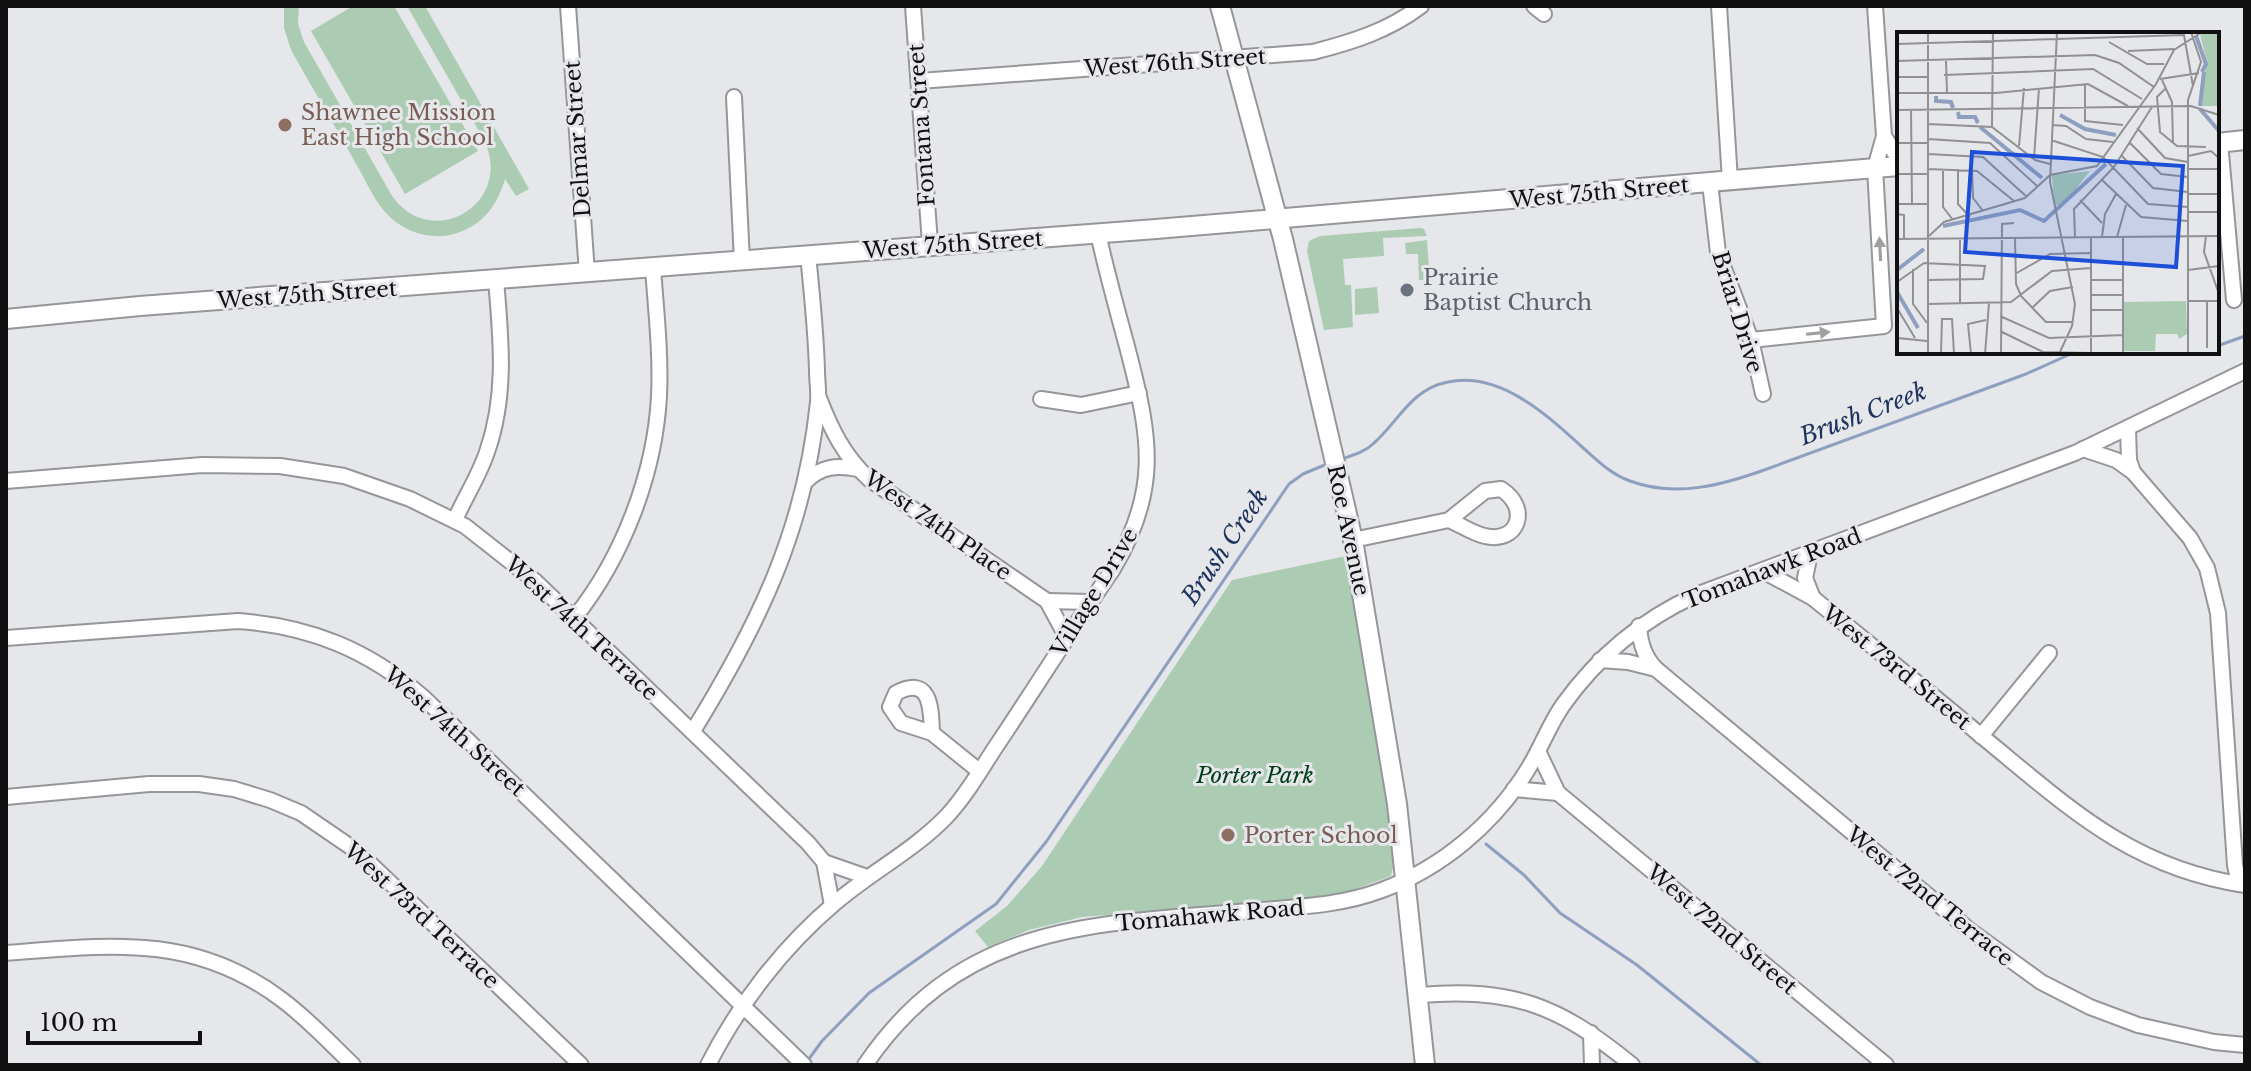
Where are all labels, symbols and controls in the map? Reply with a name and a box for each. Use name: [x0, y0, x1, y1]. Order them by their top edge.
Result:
inset map: [1897, 32, 2219, 354]
street label: Fontana Street: [902, 42, 941, 207]
street label: West 76th Street: [1082, 43, 1268, 82]
street label: Delmar Street: [558, 59, 596, 218]
place label: Shawnee Mission East High School: [301, 99, 496, 151]
marker: Shawnee Mission East High School: [276, 116, 294, 134]
street label: West 75th Street: [1507, 171, 1691, 214]
street label: West 75th Street: [861, 225, 1045, 264]
one-way arrow: [1873, 236, 1886, 261]
street label: Briar Drive: [1706, 248, 1769, 376]
place label: Prairie Baptist Church: [1423, 264, 1592, 316]
street label: West 75th Street: [215, 275, 399, 314]
marker: Prairie Baptist Church: [1398, 281, 1416, 299]
one-way arrow: [1806, 327, 1831, 340]
water label: Brush Creek: [1794, 376, 1930, 451]
street label: Roe Avenue: [1321, 462, 1376, 598]
street label: West 74th Place: [858, 464, 1017, 586]
water label: Brush Creek: [1175, 483, 1274, 611]
street label: Tomahawk Road: [1679, 522, 1865, 615]
street label: Village Drive: [1045, 523, 1144, 663]
street label: West 74th Terrace: [499, 550, 664, 706]
street label: West 73rd Street: [1816, 598, 1977, 736]
street label: West 74th Street: [378, 660, 531, 802]
park label: Porter Park: [1195, 762, 1314, 789]
street label: West 72nd Terrace: [1840, 820, 2019, 972]
place label: Porter School: [1244, 822, 1398, 849]
marker: Porter School: [1219, 826, 1237, 844]
street label: West 73rd Terrace: [338, 836, 505, 994]
street label: West 72nd Street: [1640, 858, 1803, 1001]
street label: Tomahawk Road: [1115, 894, 1306, 937]
scale bar: [28, 995, 200, 1045]
text: 100 m: [40, 1008, 118, 1037]

